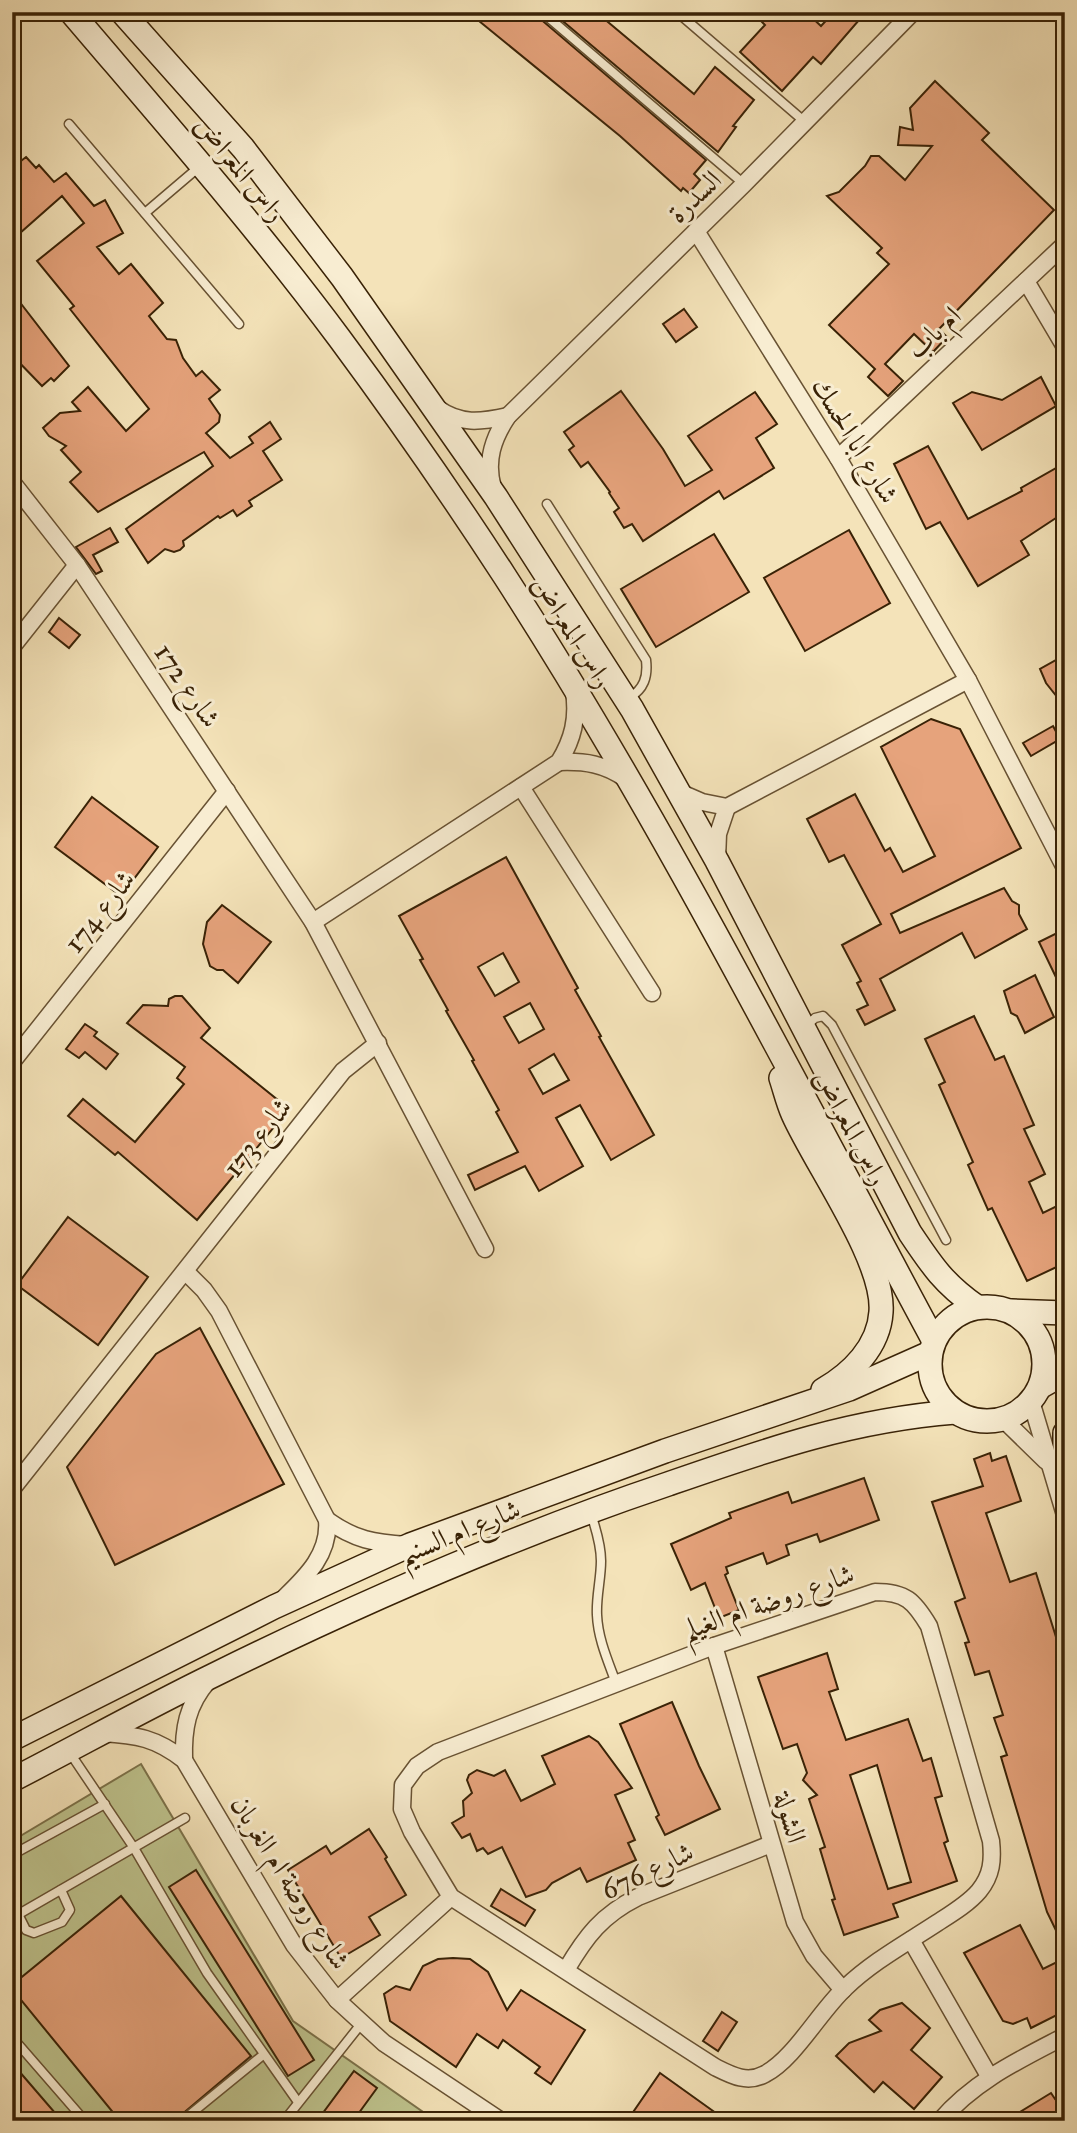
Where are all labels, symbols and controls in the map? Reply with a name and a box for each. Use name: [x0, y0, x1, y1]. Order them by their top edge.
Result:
street label: راس المعراض: [187, 108, 294, 229]
street label: السدرة: [660, 162, 729, 230]
street label: ام باب: [899, 298, 973, 372]
street label: شارع ابا الحسك: [799, 371, 907, 513]
street label: راس المعراض: [524, 568, 621, 694]
street label: شارع 172: [142, 636, 229, 738]
street label: شارع 174: [56, 863, 147, 963]
street label: راس المعراض: [806, 1063, 897, 1191]
street label: شارع 173: [215, 1090, 304, 1188]
street label: شارع ام السنيم: [393, 1491, 529, 1581]
street label: شارع روضة ام الغيلم: [678, 1556, 862, 1658]
street label: الشولة: [766, 1785, 814, 1847]
street label: شارع روضة ام الغربان: [217, 1789, 358, 1980]
street label: شارع 676: [595, 1834, 702, 1913]

